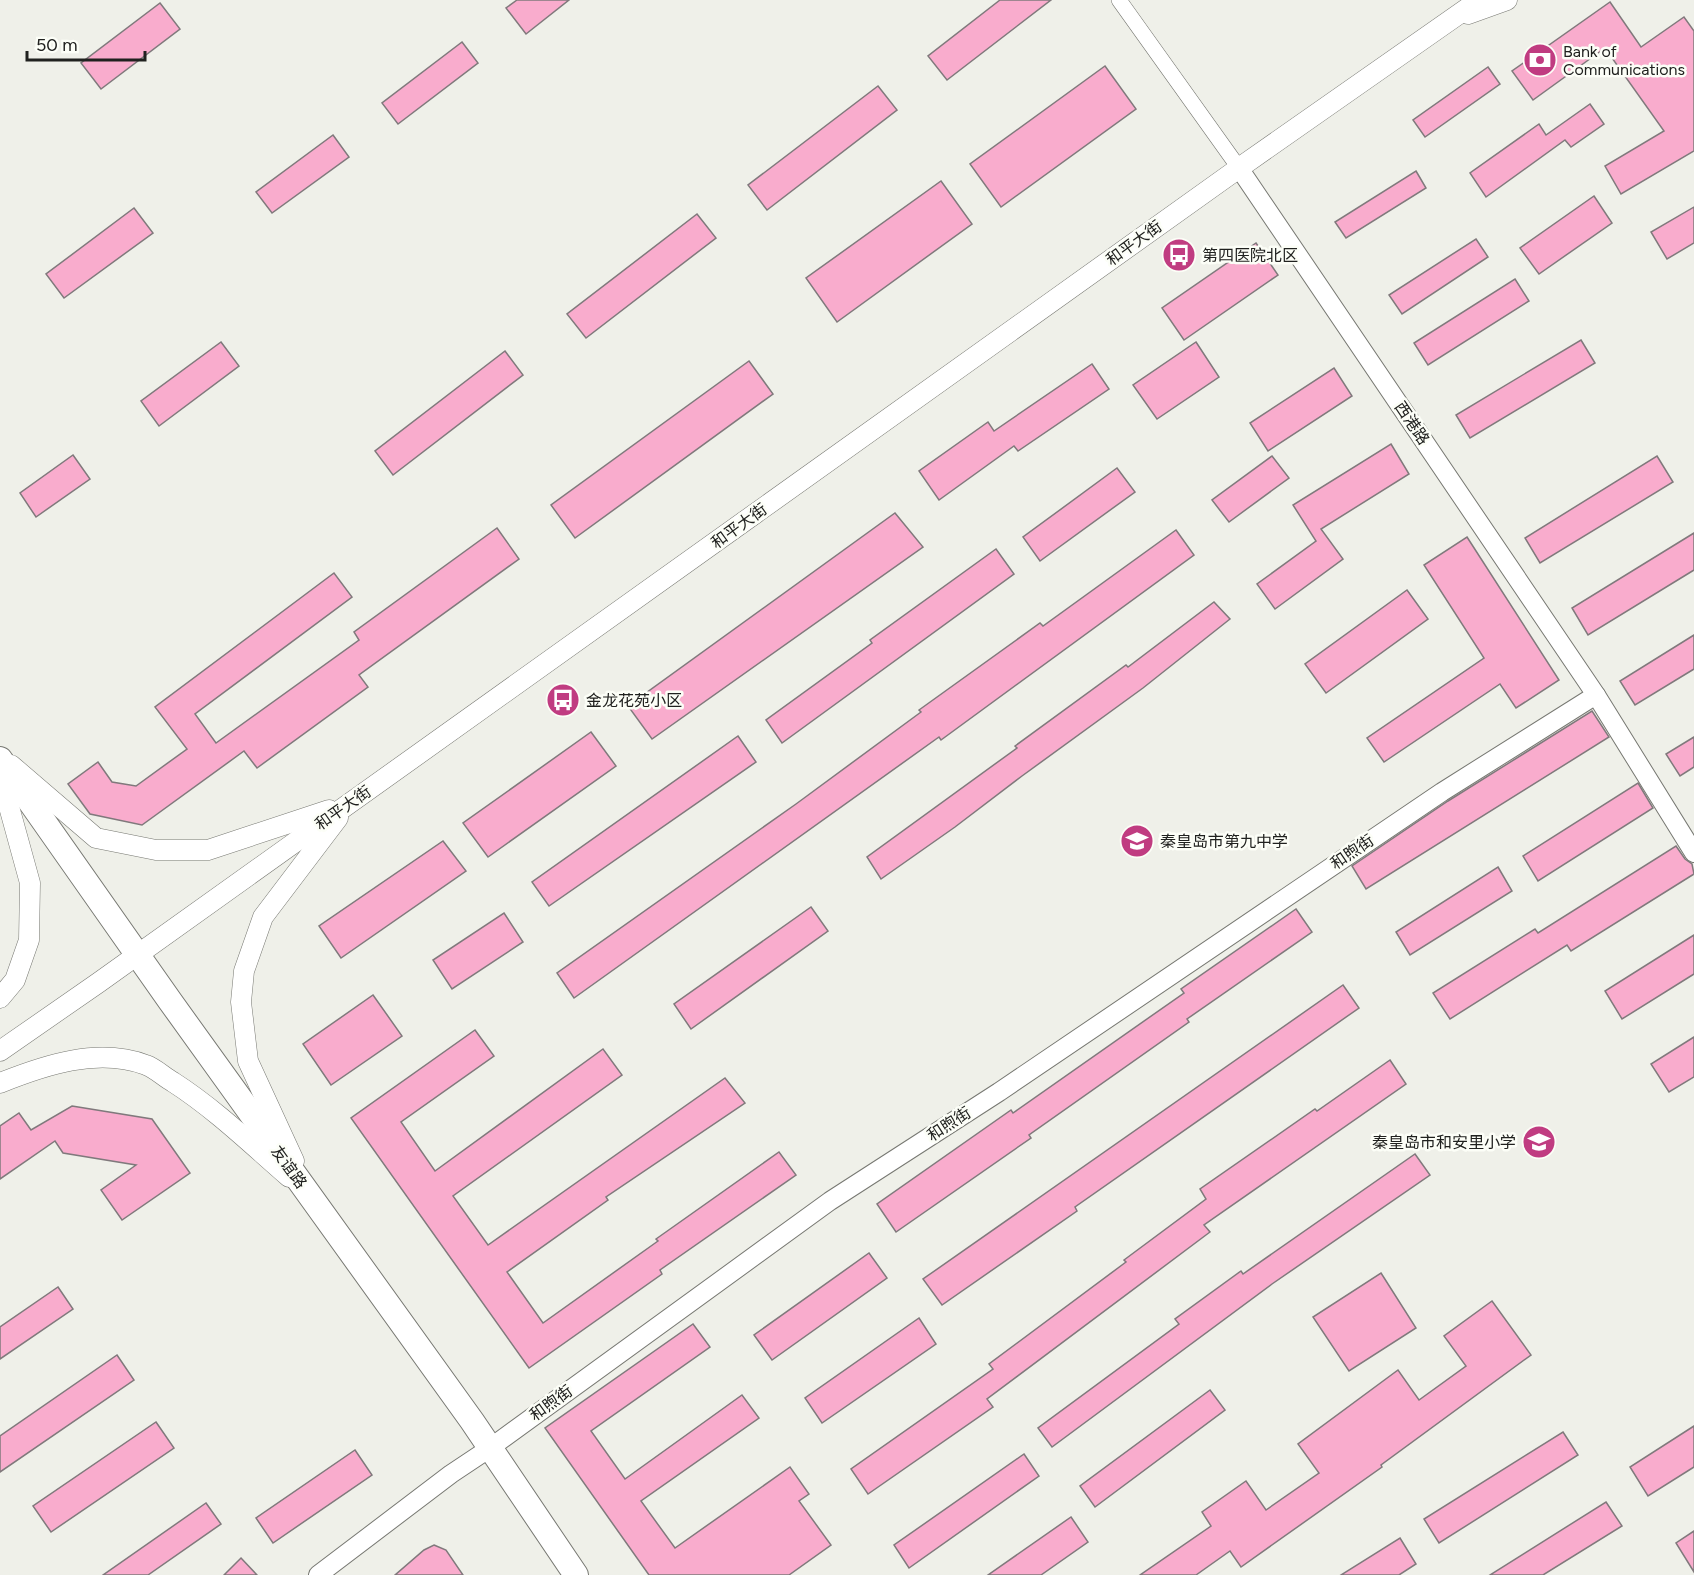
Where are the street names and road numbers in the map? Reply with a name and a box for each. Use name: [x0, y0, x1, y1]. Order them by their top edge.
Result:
street label: 和平大街: [1103, 217, 1165, 269]
street label: 西港路: [1391, 398, 1433, 448]
street label: 和平大街: [708, 500, 770, 552]
street label: 和平大街: [311, 782, 375, 834]
street label: 和煦街: [1327, 831, 1377, 873]
street label: 和煦街: [924, 1103, 974, 1145]
street label: 友谊路: [267, 1142, 311, 1192]
street label: 和煦街: [526, 1381, 576, 1425]

